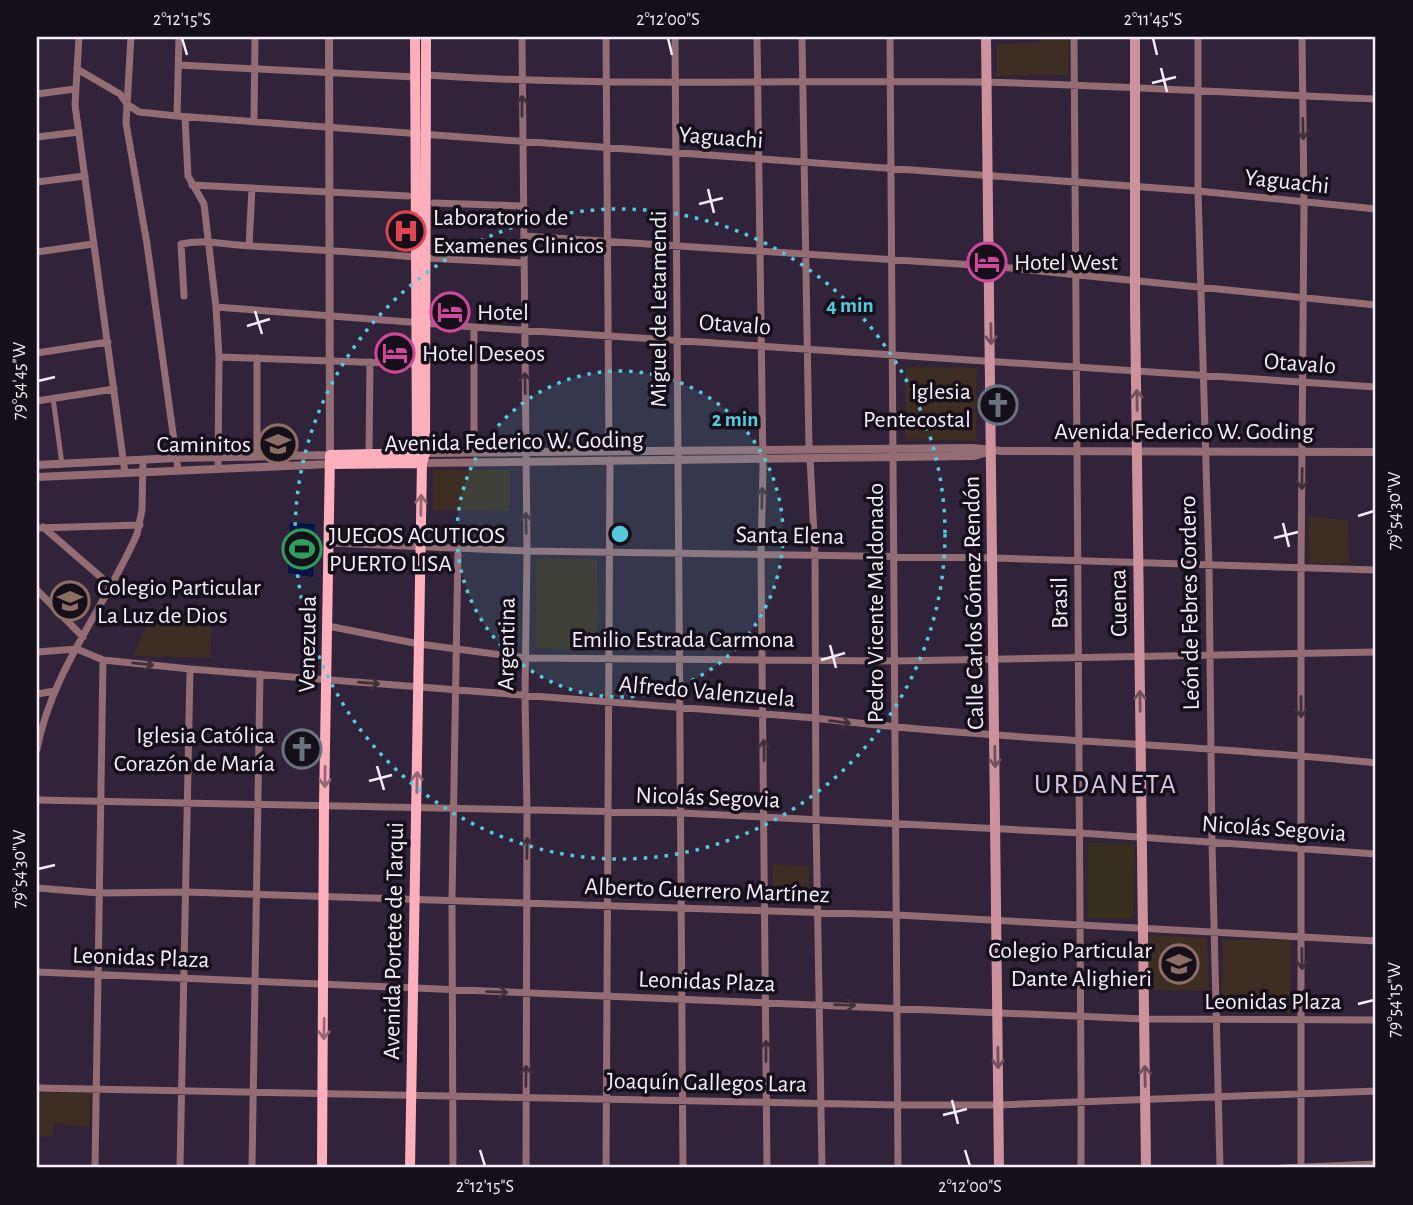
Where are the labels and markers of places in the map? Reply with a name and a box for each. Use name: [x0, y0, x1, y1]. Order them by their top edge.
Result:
place label: Laboratorio de Examenes Clinicos: [433, 206, 604, 258]
hospital icon: Laboratorio de Examenes Clinicos: [385, 210, 427, 252]
hotel icon: Hotel West: [966, 241, 1008, 283]
place label: Hotel West: [1014, 251, 1118, 275]
hotel icon: Hotel: [429, 291, 471, 333]
place label: Hotel: [477, 301, 529, 325]
hotel icon: Hotel Deseos: [374, 332, 416, 374]
place label: Hotel Deseos: [422, 342, 545, 366]
place label: Iglesia Pentecostal: [863, 380, 971, 432]
church icon: Iglesia Pentecostal: [977, 384, 1019, 426]
school or university icon: Caminitos: [257, 423, 299, 465]
place label: Caminitos: [156, 433, 251, 457]
centre of rings: [608, 522, 632, 546]
place label: JUEGOS ACUTICOS PUERTO LISA: [329, 524, 505, 576]
sports icon: JUEGOS ACUTICOS PUERTO LISA: [281, 528, 323, 570]
place label: Colegio Particular La Luz de Dios: [97, 576, 261, 628]
school or university icon: Colegio Particular La Luz de Dios: [49, 580, 91, 622]
place label: Iglesia Católica Corazón de María: [114, 724, 275, 776]
church icon: Iglesia Católica Corazón de María: [281, 728, 323, 770]
place label: Colegio Particular Dante Alighieri: [988, 939, 1152, 991]
school or university icon: Colegio Particular Dante Alighieri: [1158, 943, 1200, 985]

